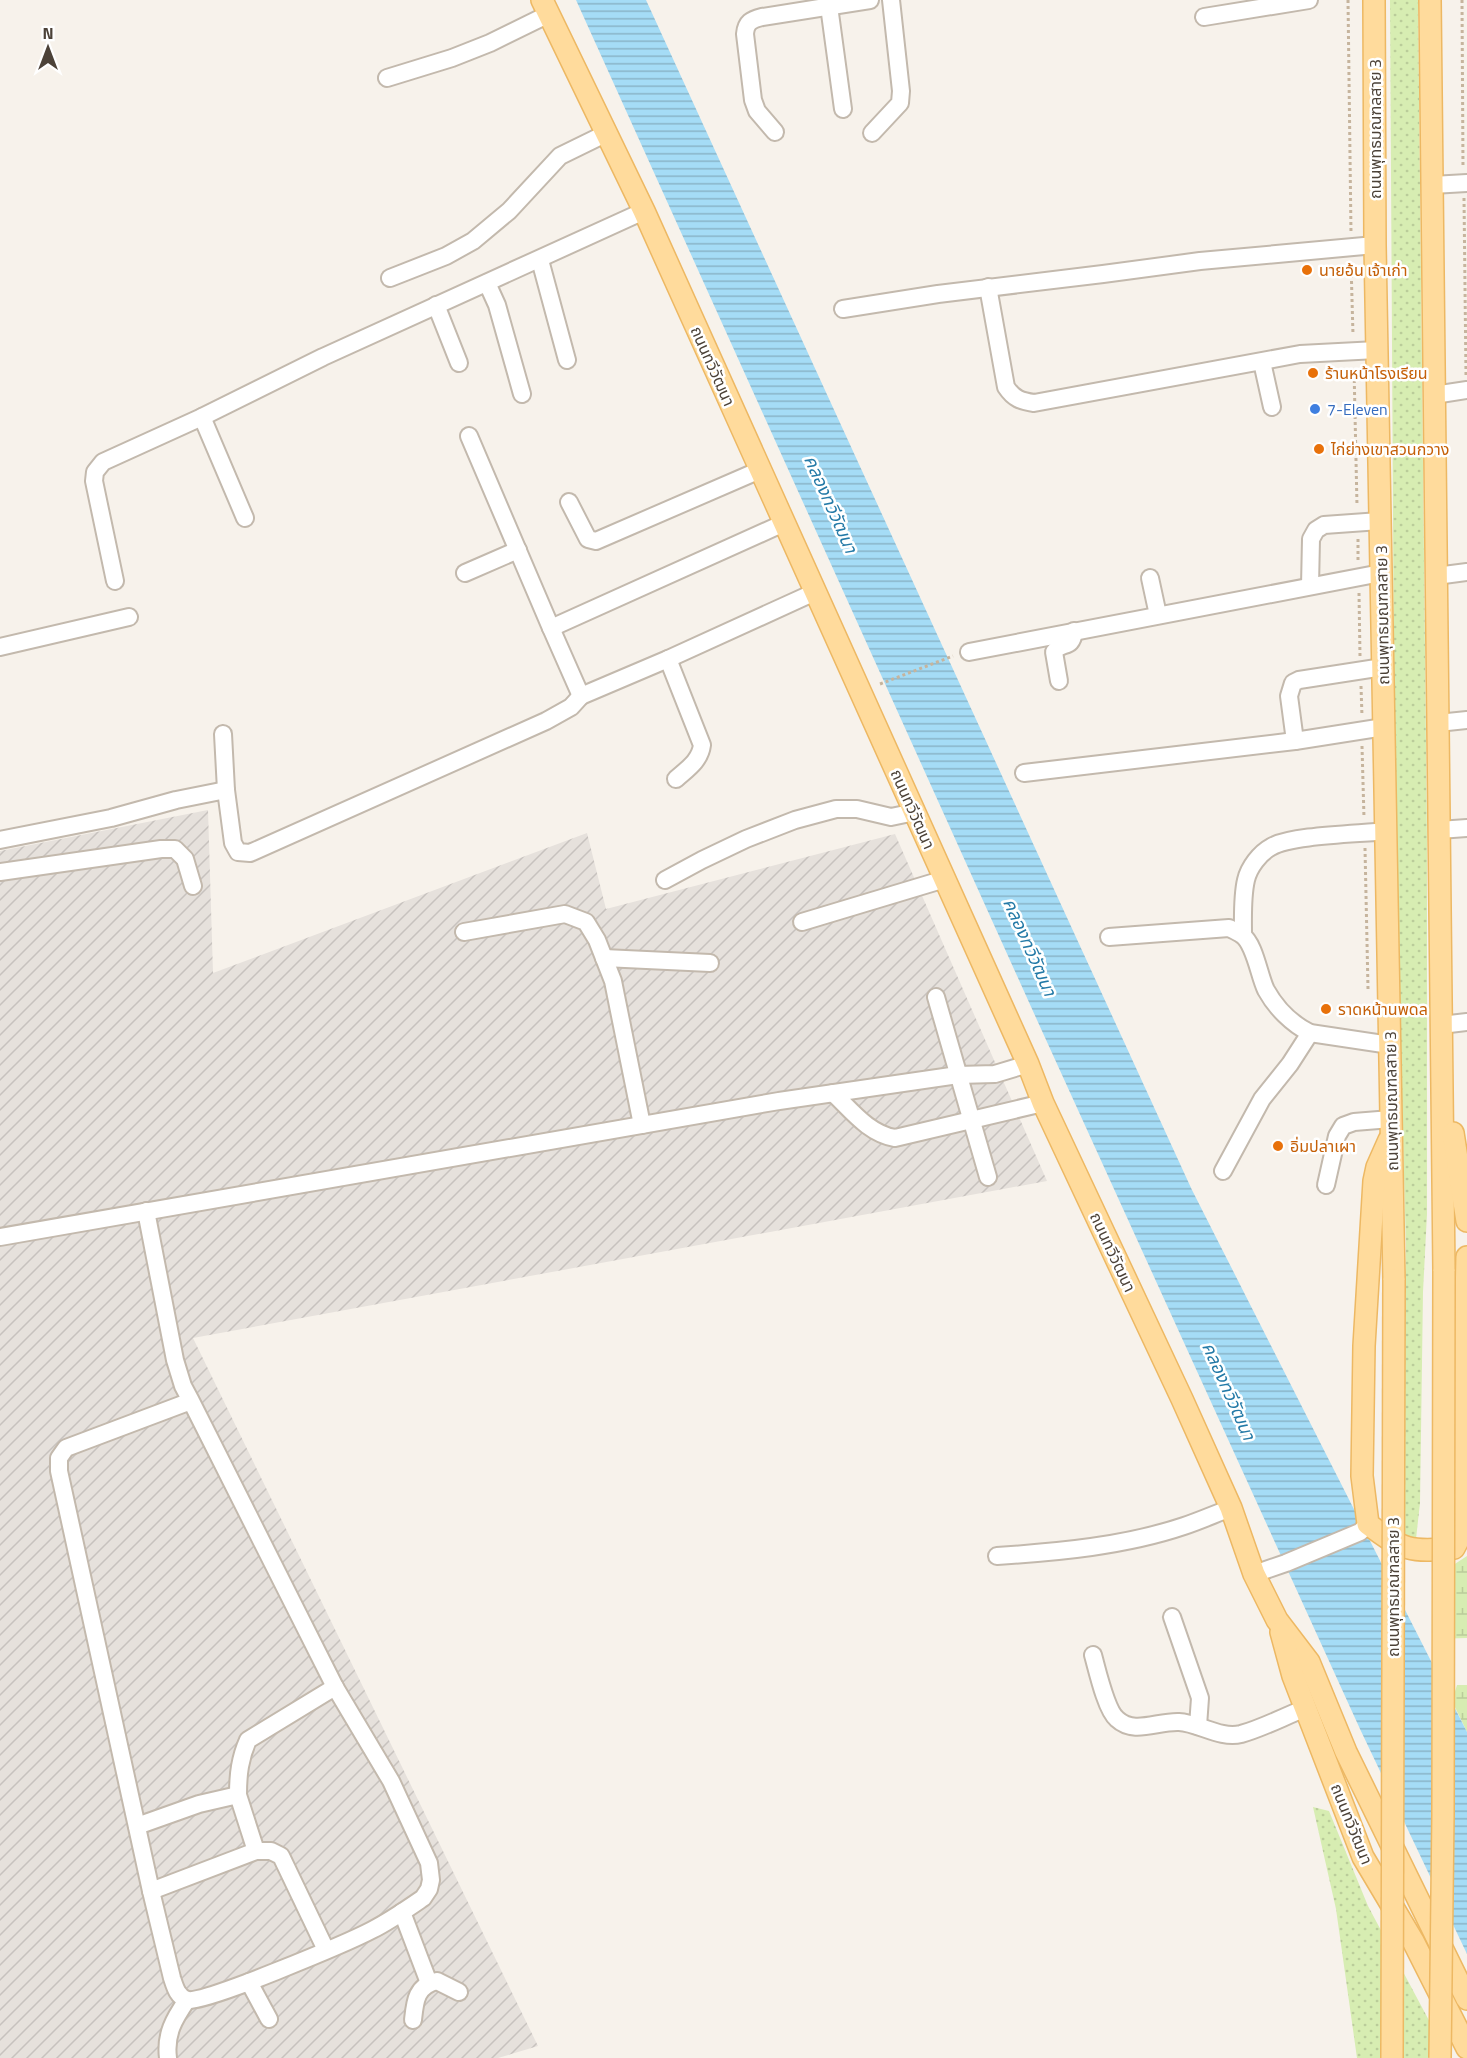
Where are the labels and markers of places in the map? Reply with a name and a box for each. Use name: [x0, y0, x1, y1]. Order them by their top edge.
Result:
place label: นายอ้น เจ้าเก่า: [1319, 258, 1407, 282]
marker: นายอ้น เจ้าเก่า: [1300, 263, 1314, 277]
place label: ร้านหน้าโรงเรียน: [1325, 361, 1428, 385]
marker: ร้านหน้าโรงเรียน: [1306, 366, 1320, 380]
place label: 7-Eleven: [1327, 397, 1388, 421]
marker: 7-Eleven: [1308, 402, 1322, 416]
place label: ไก่ย่างเขาสวนกวาง: [1330, 437, 1449, 461]
marker: ไก่ย่างเขาสวนกวาง: [1312, 442, 1326, 456]
place label: ราดหน้านพดล: [1338, 997, 1428, 1021]
marker: ราดหน้านพดล: [1319, 1002, 1333, 1016]
place label: อิ่มปลาเผา: [1290, 1134, 1356, 1158]
marker: อิ่มปลาเผา: [1271, 1139, 1285, 1153]

